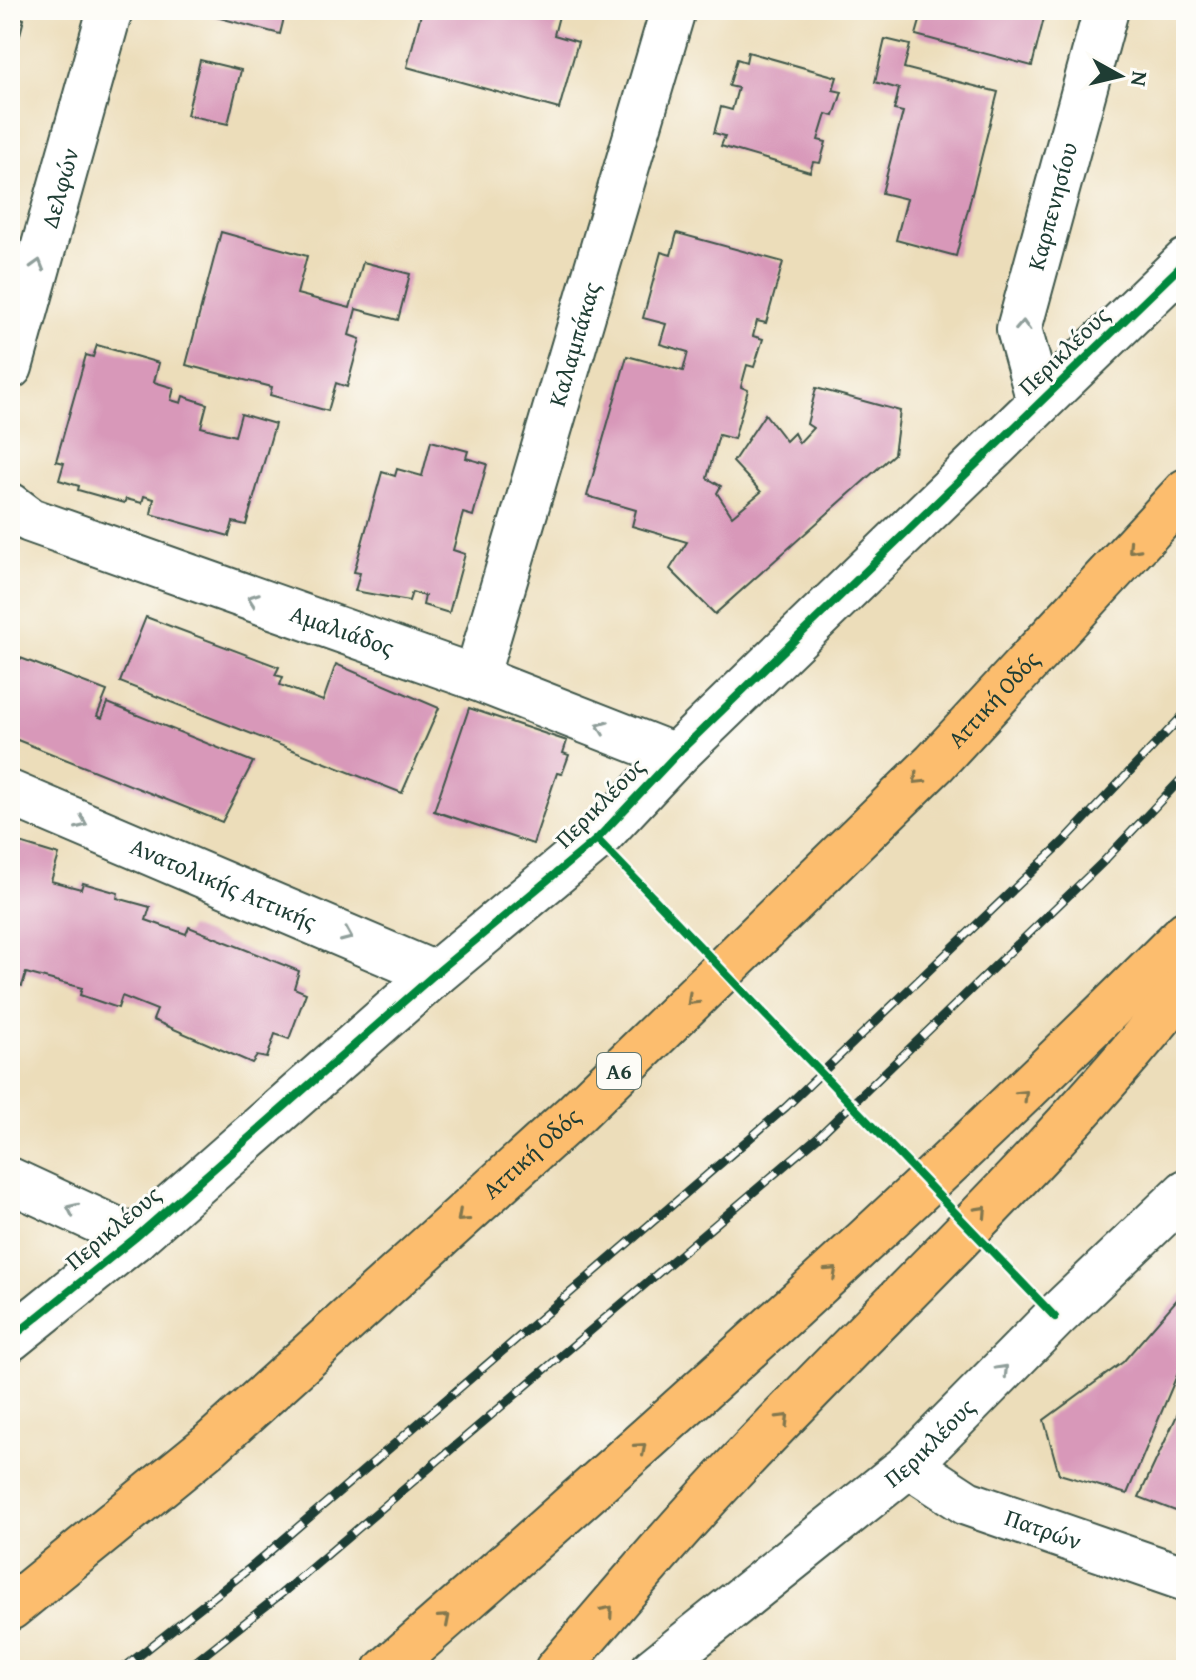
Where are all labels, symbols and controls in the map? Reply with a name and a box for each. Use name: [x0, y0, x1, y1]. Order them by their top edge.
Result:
north arrow: [1080, 36, 1160, 116]
text: N: [1123, 69, 1157, 89]
street label: Καρπενησίου: [1018, 138, 1086, 274]
street label: Δελφών: [32, 144, 88, 232]
one-way arrow: [29, 258, 46, 272]
street label: Καλαμπάκας: [539, 278, 609, 410]
street label: Περικλέους: [1010, 298, 1117, 403]
one-way arrow: [1014, 320, 1031, 333]
one-way arrow: [1128, 539, 1143, 553]
one-way arrow: [247, 592, 261, 609]
street label: Αμαλιάδος: [285, 595, 399, 665]
street label: Αττική Οδός: [939, 643, 1047, 756]
one-way arrow: [596, 721, 610, 737]
street label: Περικλέους: [547, 750, 653, 856]
one-way arrow: [913, 770, 927, 784]
one-way arrow: [74, 814, 88, 830]
street label: Ανατολικής Αττικής: [125, 828, 322, 939]
one-way arrow: [339, 927, 353, 943]
one-way arrow: [687, 991, 701, 1005]
road number: Α6: [597, 1053, 641, 1089]
one-way arrow: [1014, 1090, 1028, 1105]
street label: Αττική Οδός: [474, 1099, 588, 1207]
street label: Περικλέους: [57, 1177, 168, 1278]
one-way arrow: [66, 1203, 81, 1219]
one-way arrow: [973, 1206, 988, 1220]
one-way arrow: [456, 1207, 471, 1221]
one-way arrow: [823, 1267, 838, 1281]
one-way arrow: [994, 1365, 1008, 1379]
street label: Περικλέους: [876, 1390, 983, 1496]
one-way arrow: [775, 1414, 789, 1428]
one-way arrow: [631, 1443, 646, 1457]
street label: Πατρών: [1000, 1499, 1087, 1558]
one-way arrow: [599, 1606, 613, 1621]
one-way arrow: [435, 1614, 450, 1628]

